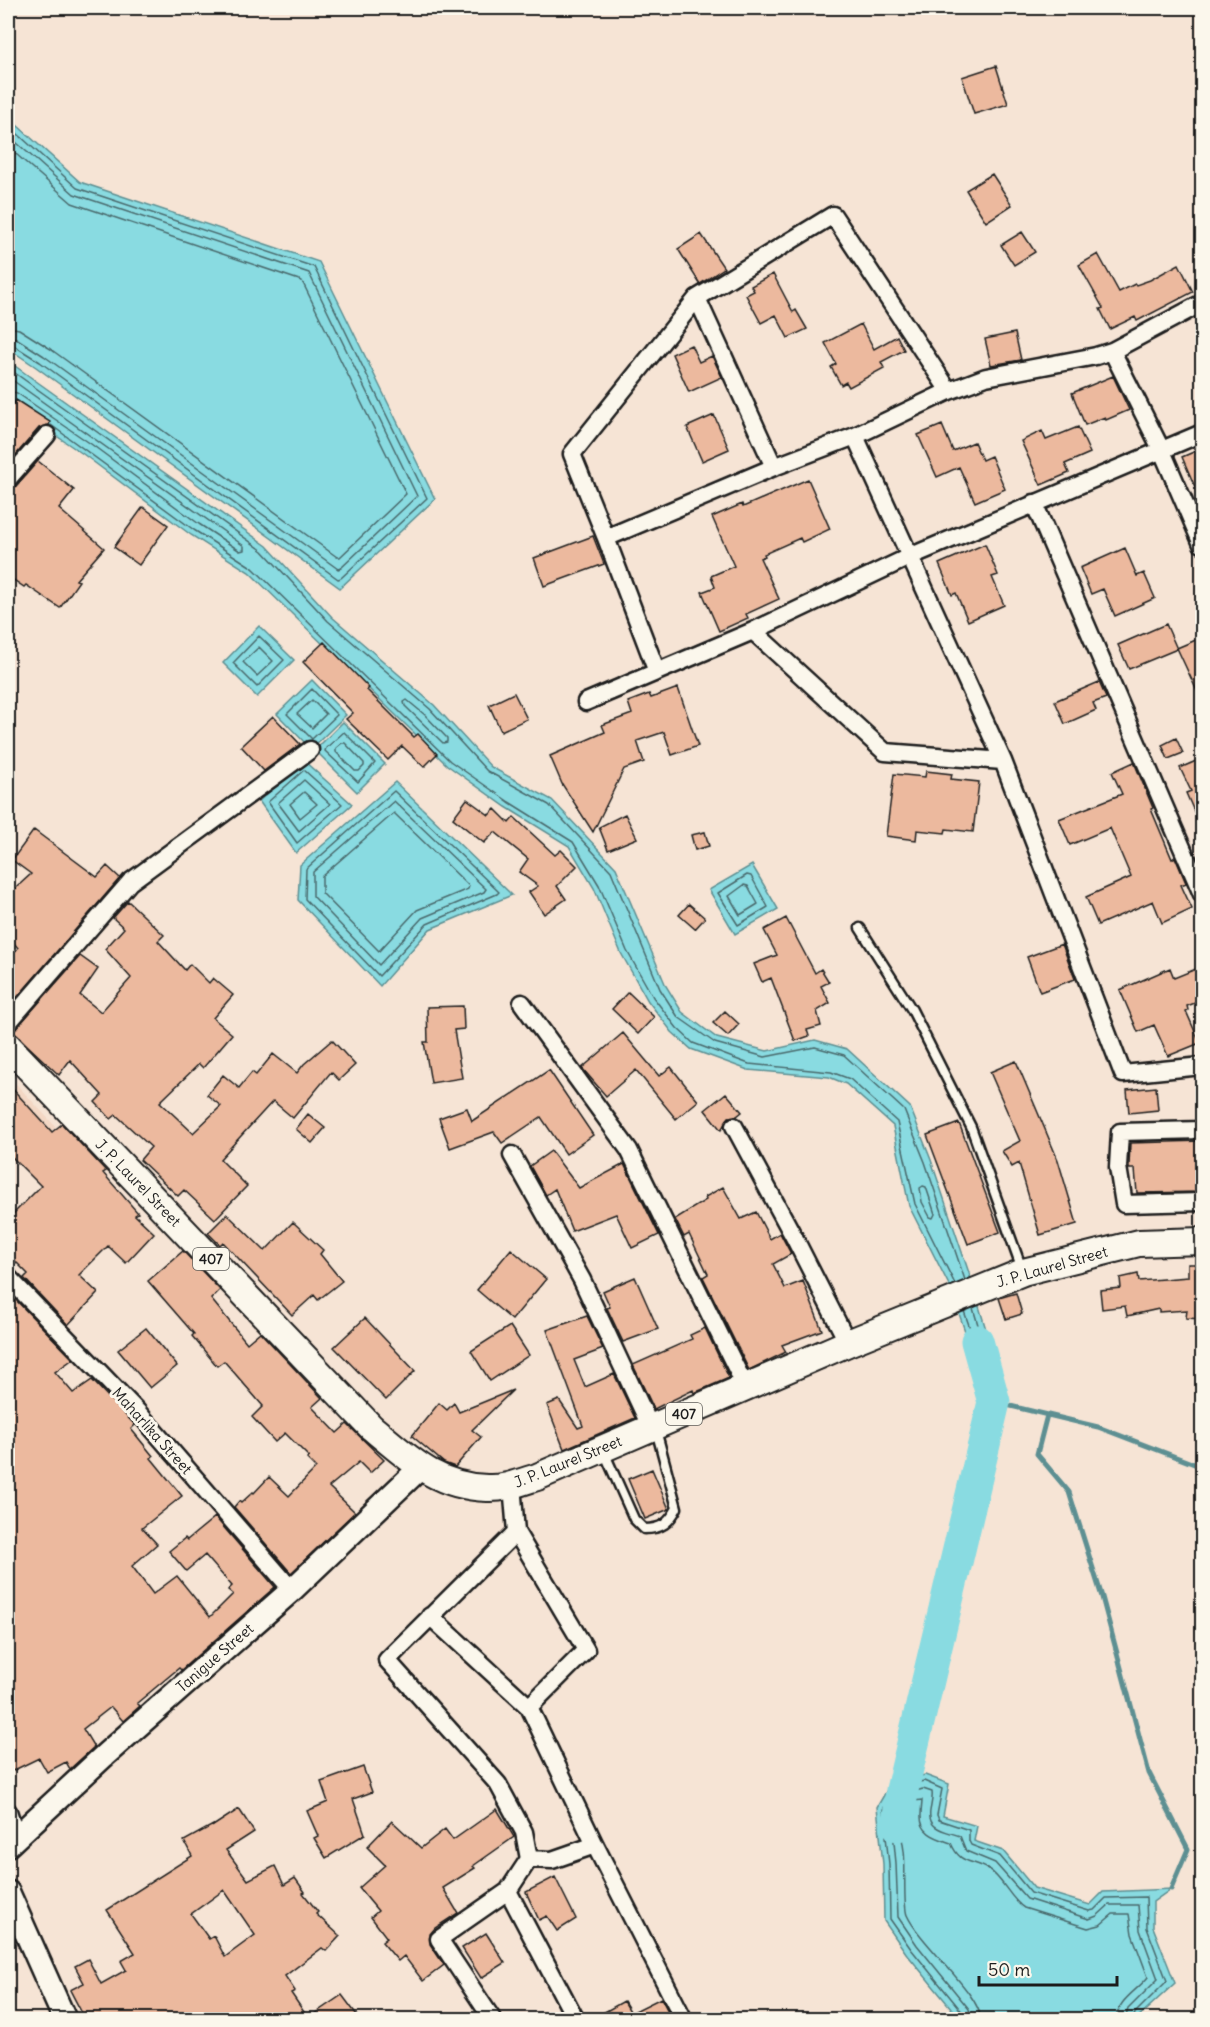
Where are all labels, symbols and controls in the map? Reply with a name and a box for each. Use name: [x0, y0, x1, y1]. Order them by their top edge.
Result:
street label: J. P. Laurel Street: [92, 1135, 185, 1230]
street label: J. P. Laurel Street: [994, 1242, 1110, 1291]
road number: 407: [193, 1248, 229, 1270]
street label: Maharlika Street: [108, 1383, 196, 1478]
road number: 407: [666, 1403, 702, 1425]
street label: J. P. Laurel Street: [511, 1431, 625, 1492]
street label: Tanigue Street: [172, 1619, 257, 1696]
scale bar: [979, 1949, 1117, 1987]
text: 50 m: [988, 1958, 1030, 1981]

